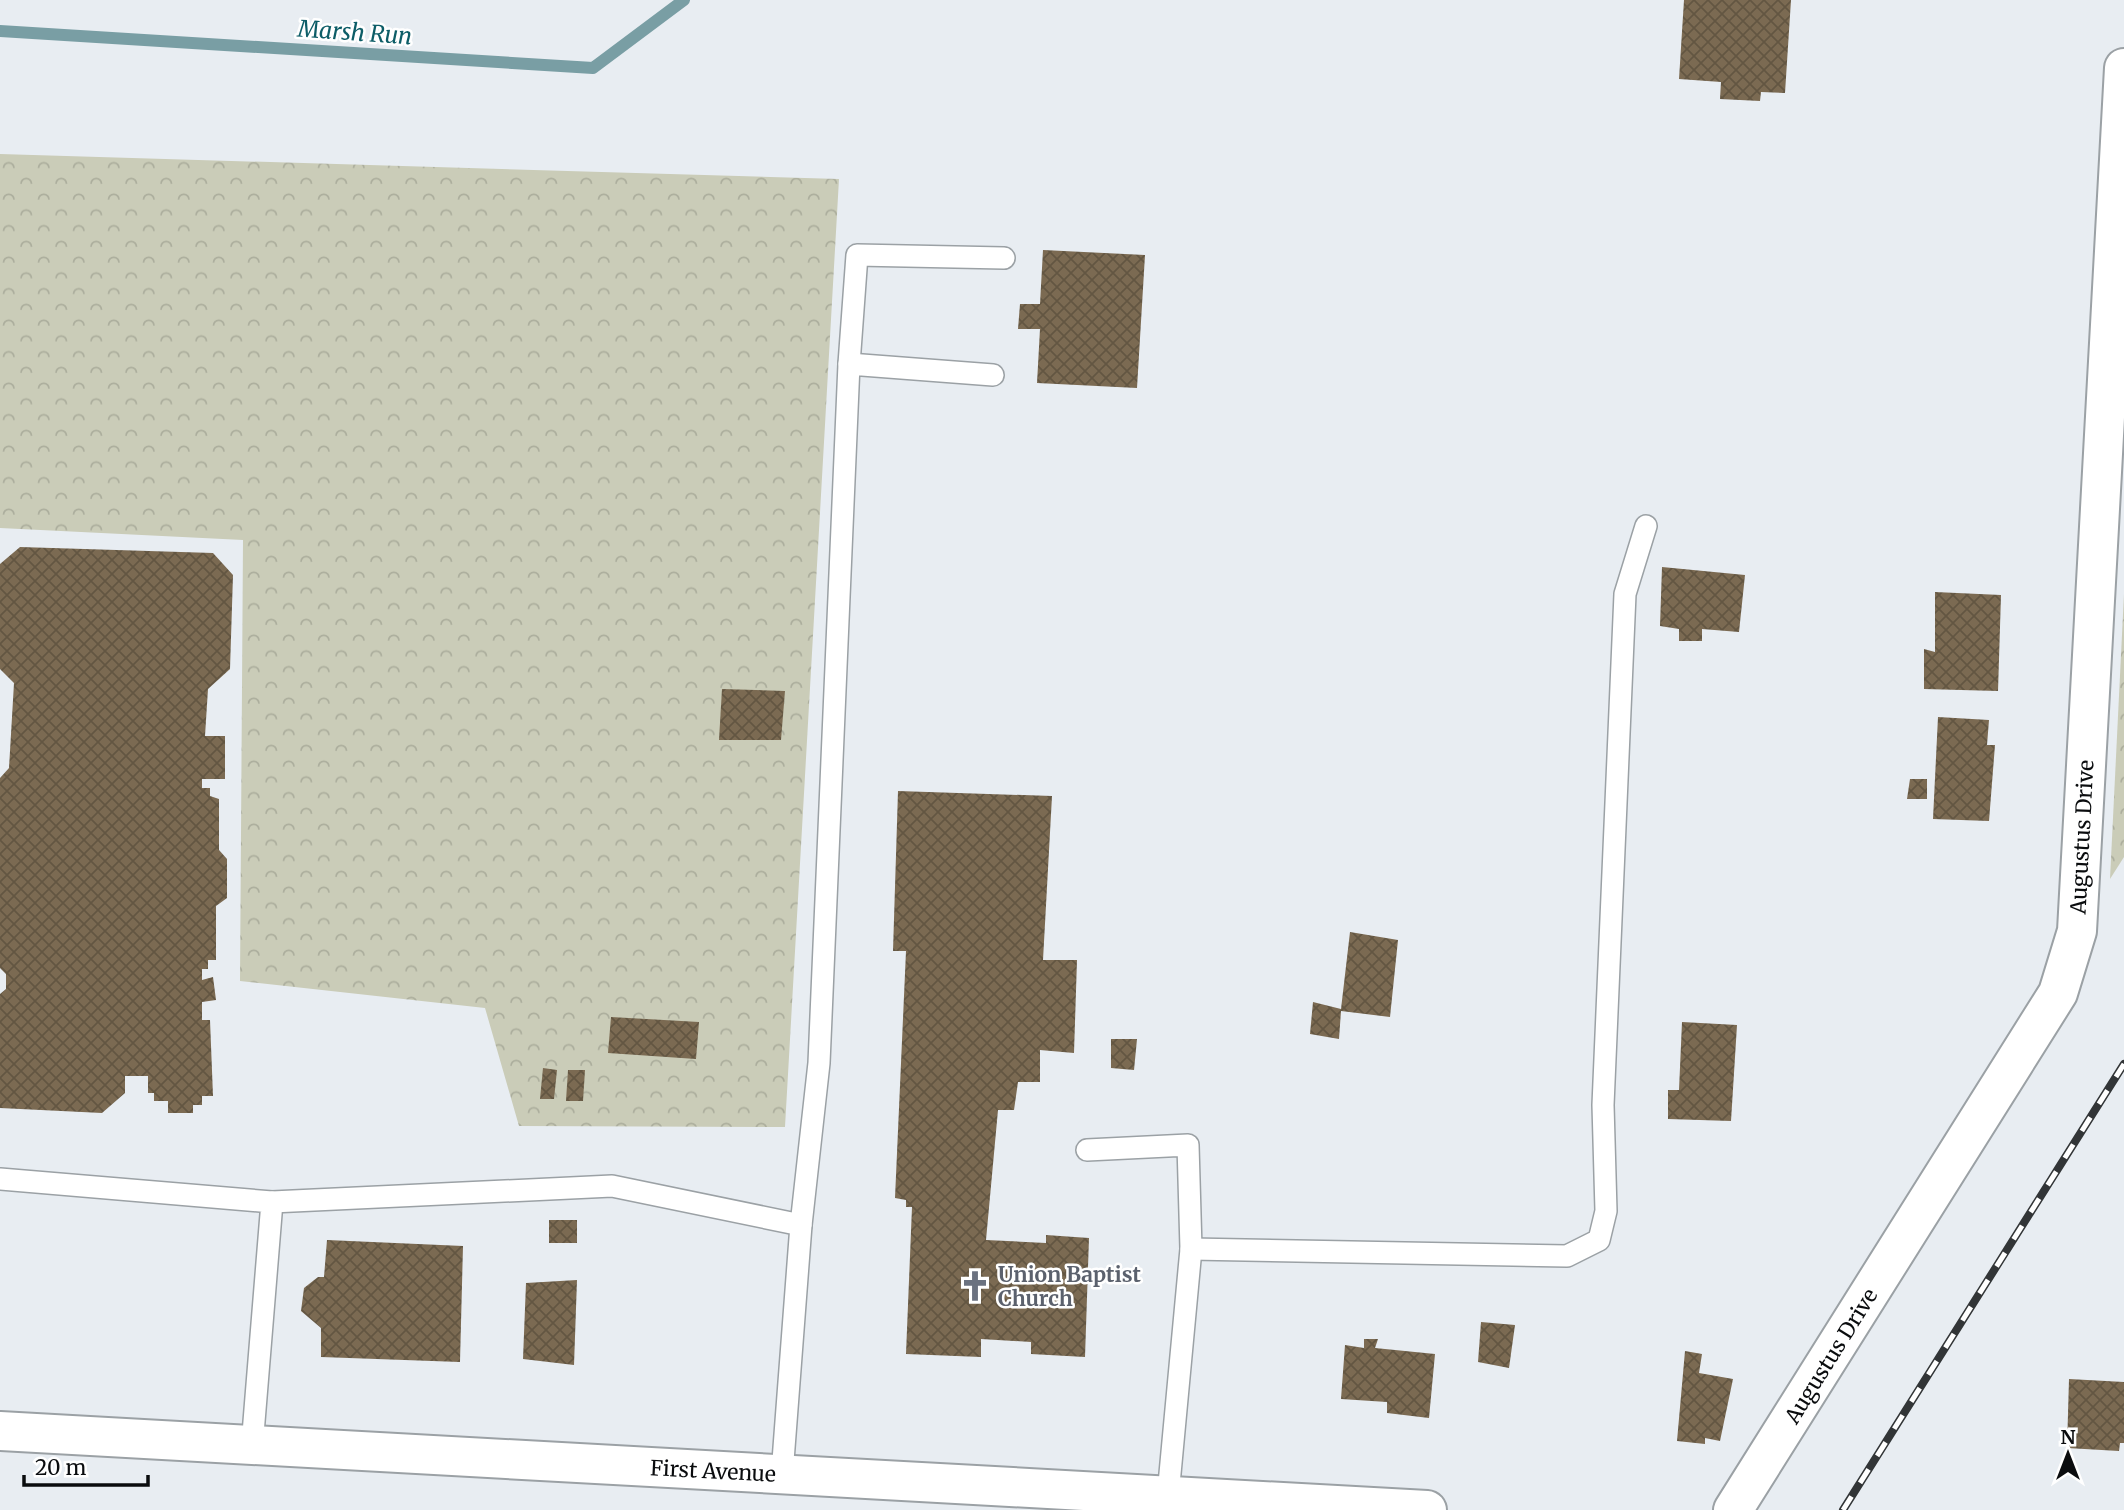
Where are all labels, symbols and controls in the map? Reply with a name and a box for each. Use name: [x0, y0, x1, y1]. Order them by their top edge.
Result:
water label: Marsh Run: [296, 13, 413, 50]
street label: Augustus Drive: [2064, 759, 2100, 916]
place label: Union Baptist Church: [998, 1261, 1142, 1312]
church icon: Union Baptist Church: [958, 1269, 992, 1303]
street label: Augustus Drive: [1778, 1283, 1883, 1430]
north arrow: [2033, 1419, 2103, 1489]
text: N: [2060, 1425, 2076, 1449]
scale bar: [24, 1444, 149, 1488]
text: 20 m: [35, 1454, 87, 1481]
street label: First Avenue: [650, 1454, 777, 1488]

